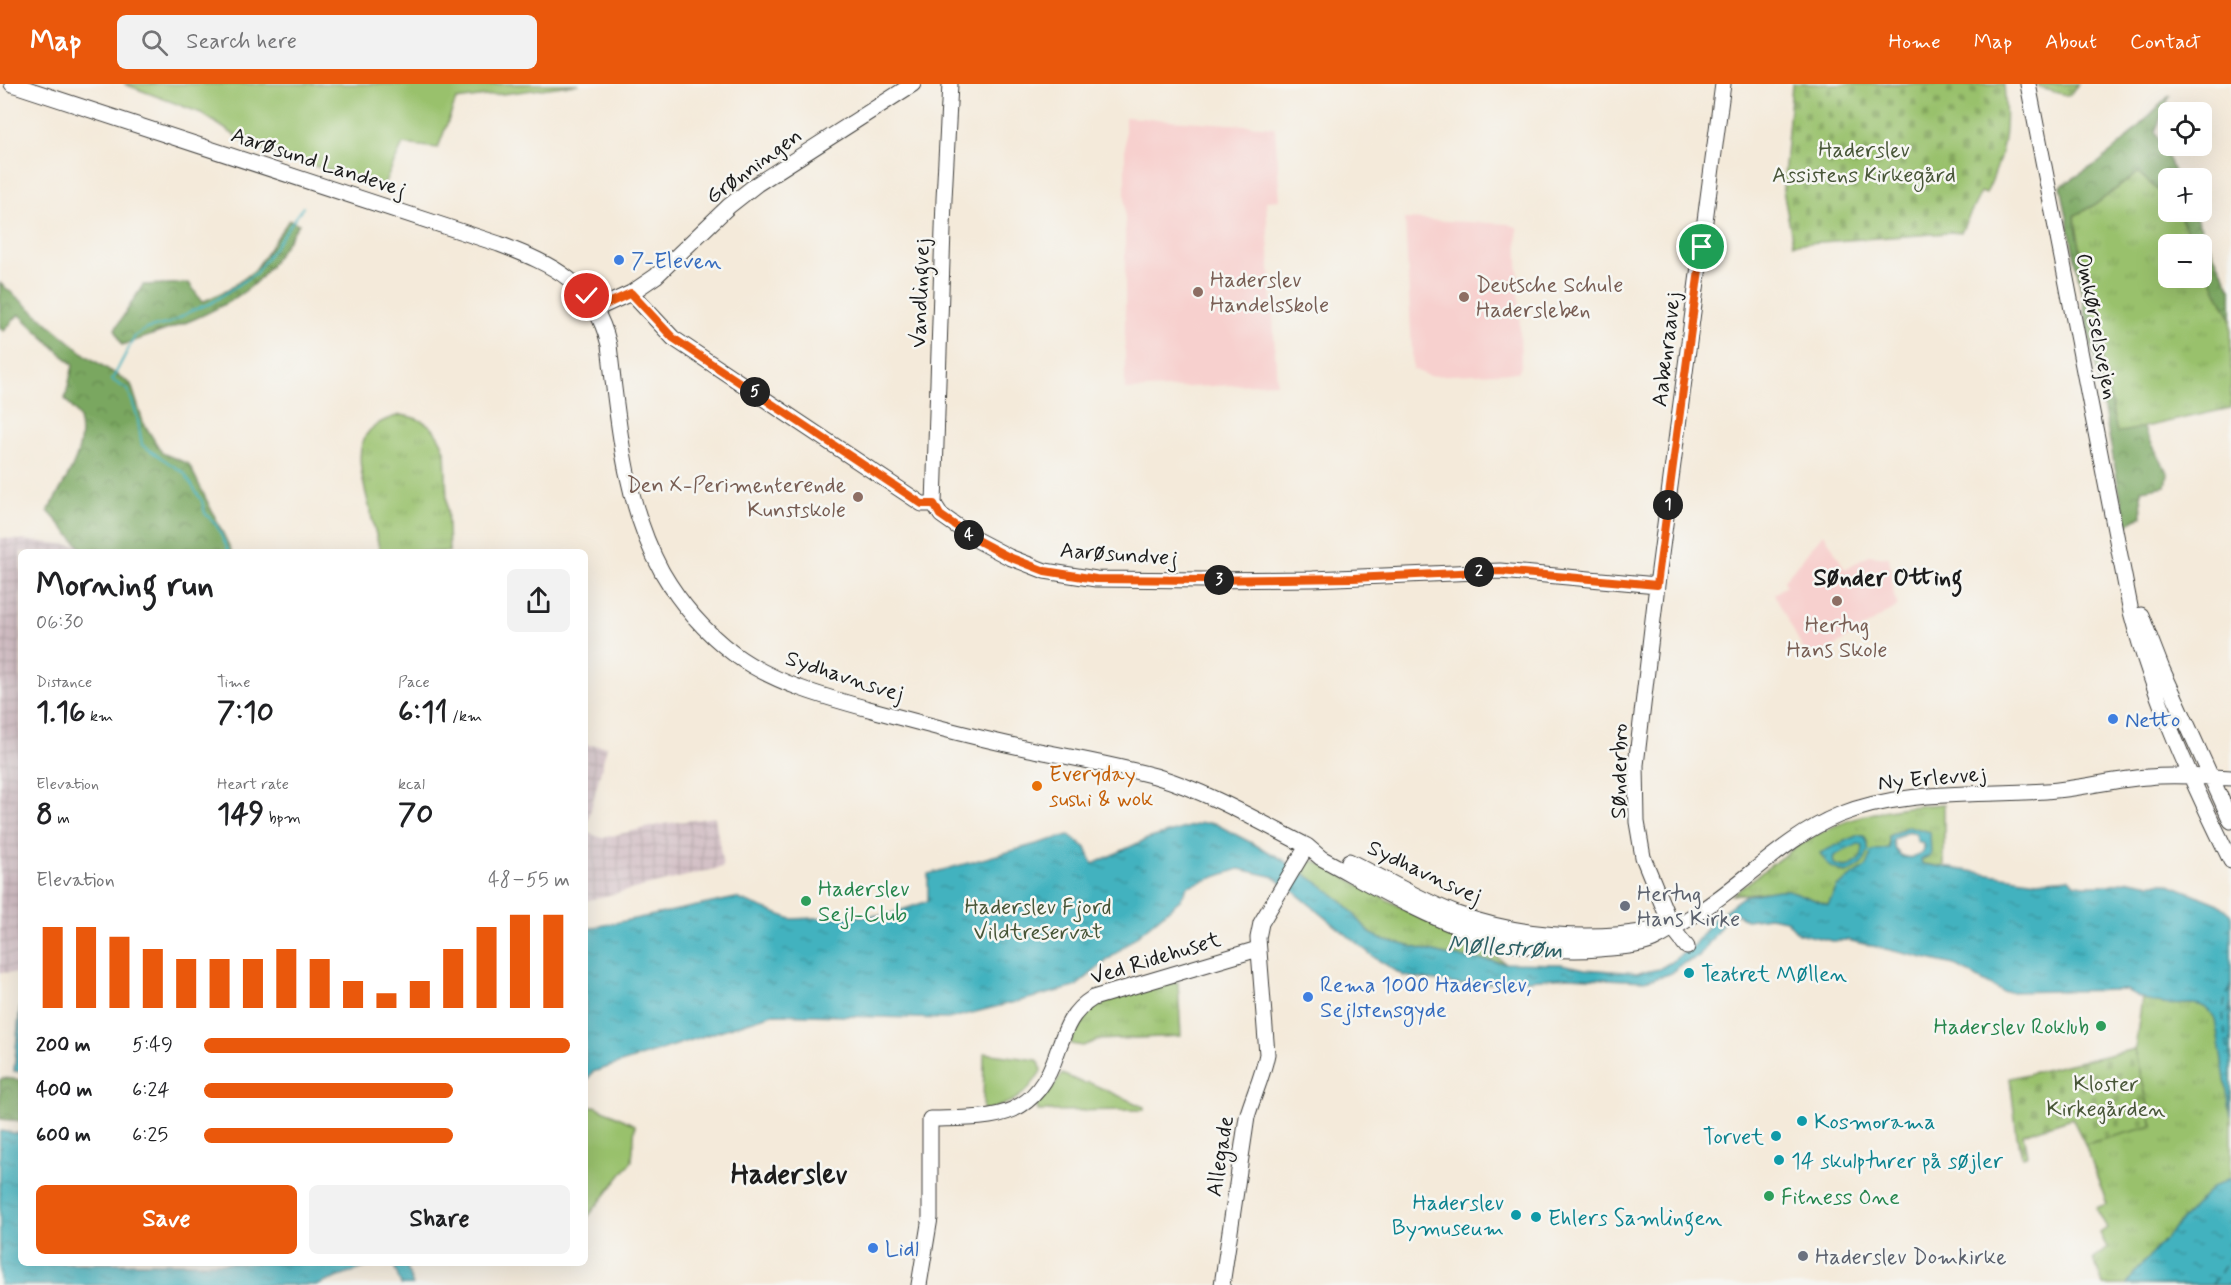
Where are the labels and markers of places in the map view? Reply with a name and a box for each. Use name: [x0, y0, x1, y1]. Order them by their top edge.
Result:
pin: [1676, 221, 1727, 272]
place label: 7-Eleven: [631, 248, 721, 276]
marker: 7-Eleven: [612, 253, 626, 267]
place label: Haderslev Handelsskole: [1210, 267, 1329, 320]
pin: [561, 270, 612, 321]
place label: Deutsche Schule Hadersleben: [1476, 272, 1623, 325]
marker: Haderslev Handelsskole: [1191, 285, 1205, 299]
marker: Deutsche Schule Hadersleben: [1457, 290, 1471, 304]
pin: 5: [740, 377, 770, 407]
place label: Den X-Perimenterende Kunstskole: [627, 472, 846, 525]
marker: Den X-Perimenterende Kunstskole: [851, 490, 865, 504]
pin: 1: [1653, 490, 1683, 520]
pin: 4: [954, 520, 984, 550]
pin: 2: [1464, 557, 1494, 587]
pin: 3: [1204, 565, 1234, 595]
marker: Hertug Hans Skole: [1830, 594, 1844, 608]
place label: Hertug Hans Skole: [1786, 612, 1888, 665]
place label: Netto: [2125, 707, 2180, 735]
marker: Netto: [2106, 712, 2120, 726]
place label: Everyday sushi & wok: [1049, 761, 1153, 814]
marker: Everyday sushi & wok: [1030, 779, 1044, 793]
place label: Haderslev Sejl-Club: [818, 876, 910, 930]
place label: Hertug Hans Kirke: [1637, 881, 1740, 934]
marker: Haderslev Sejl-Club: [799, 894, 813, 908]
marker: Hertug Hans Kirke: [1618, 899, 1632, 913]
place label: Teatret Møllen: [1701, 961, 1847, 989]
marker: Teatret Møllen: [1682, 966, 1696, 980]
place label: Rema 1000 Haderslev, Sejlstensgyde: [1320, 972, 1532, 1028]
marker: Rema 1000 Haderslev, Sejlstensgyde: [1301, 990, 1315, 1004]
place label: Haderslev Roklub: [1934, 1014, 2089, 1042]
marker: Haderslev Roklub: [2094, 1019, 2108, 1033]
place label: Kosmorama: [1814, 1109, 1936, 1137]
marker: Kosmorama: [1795, 1114, 1809, 1128]
place label: Torvet: [1703, 1124, 1764, 1152]
marker: Torvet: [1769, 1129, 1783, 1143]
place label: 14 skulpturer på søjler: [1791, 1148, 2004, 1176]
marker: 14 skulpturer på søjler: [1772, 1153, 1786, 1167]
place label: Fitness One: [1781, 1184, 1900, 1212]
marker: Fitness One: [1762, 1189, 1776, 1203]
place label: Haderslev Bymuseum: [1392, 1190, 1504, 1243]
place label: Ehlers Samlingen: [1548, 1205, 1722, 1236]
marker: Haderslev Bymuseum: [1509, 1208, 1523, 1222]
marker: Ehlers Samlingen: [1529, 1210, 1543, 1224]
place label: Lidl: [885, 1236, 919, 1264]
marker: Lidl: [866, 1241, 880, 1255]
place label: Haderslev Domkirke: [1815, 1244, 2007, 1272]
marker: Haderslev Domkirke: [1796, 1249, 1810, 1263]

